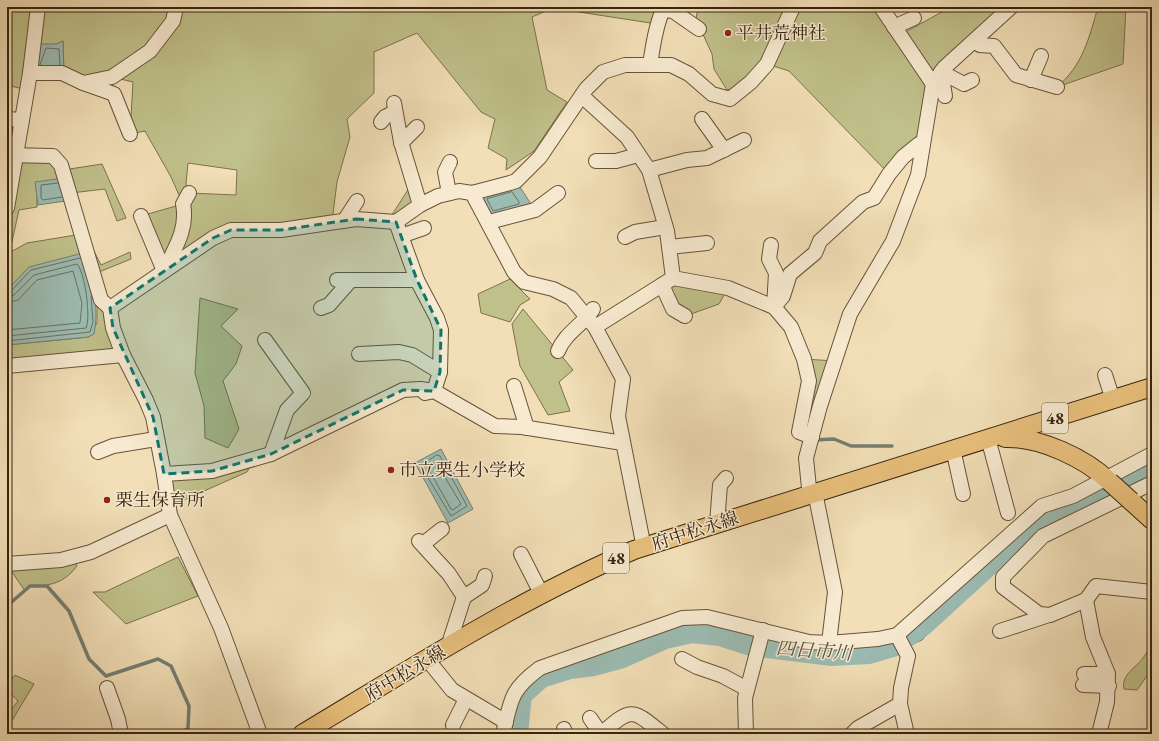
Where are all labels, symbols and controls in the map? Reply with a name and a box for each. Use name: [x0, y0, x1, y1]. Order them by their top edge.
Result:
place label: 平井荒神社: [736, 21, 826, 44]
marker: 平井荒神社: [723, 28, 733, 38]
road number: 48: [1042, 403, 1068, 433]
place label: 市立栗生小学校: [399, 458, 525, 481]
marker: 市立栗生小学校: [386, 465, 396, 475]
place label: 栗生保育所: [115, 488, 205, 511]
marker: 栗生保育所: [102, 495, 112, 505]
street label: 府中松永線: [648, 506, 741, 555]
road number: 48: [603, 543, 629, 573]
water label: 四日市川: [775, 635, 855, 666]
street label: 府中松永線: [360, 640, 449, 706]

